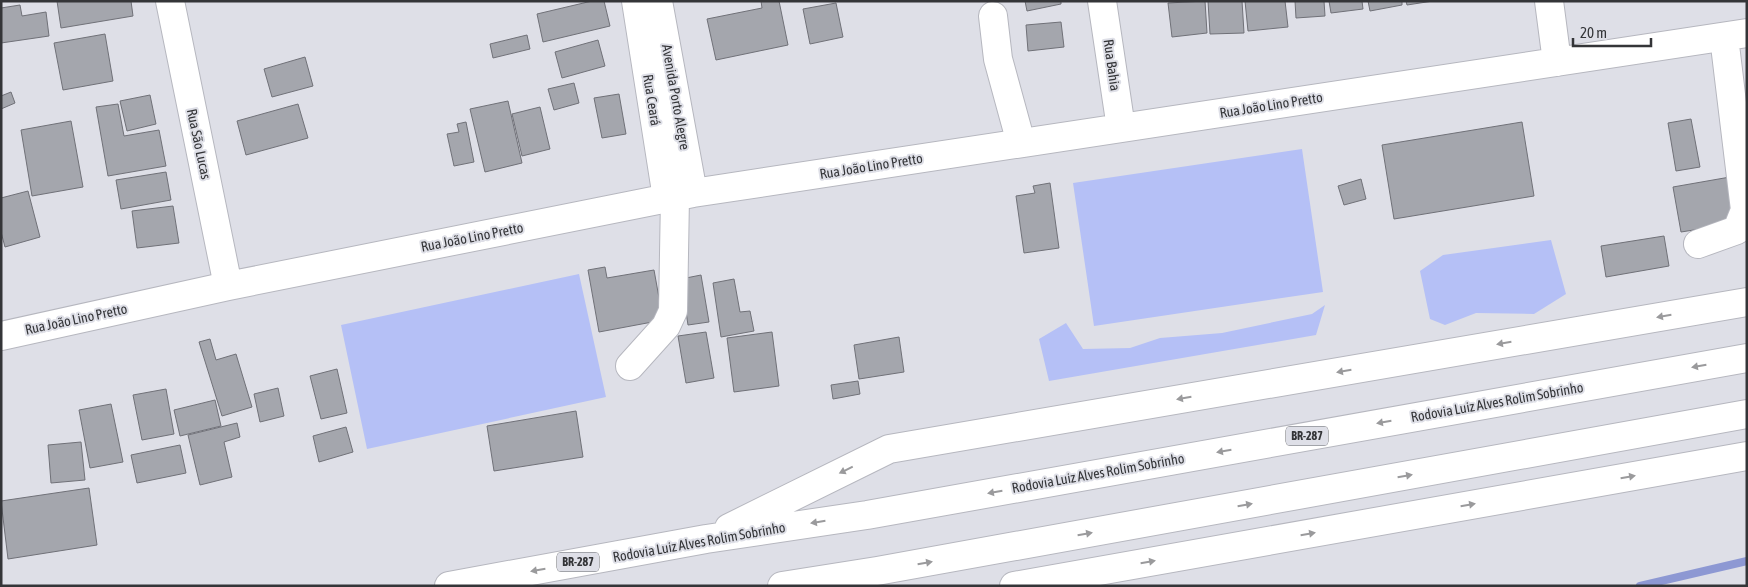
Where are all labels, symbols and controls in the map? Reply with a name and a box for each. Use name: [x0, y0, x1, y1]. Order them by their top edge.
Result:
scale bar: [1573, 15, 1650, 47]
text: 20 m: [1580, 24, 1607, 41]
street label: Rua Bahia: [1100, 38, 1124, 92]
street label: Avenida Porto Alegre: [659, 43, 693, 151]
street label: Rua Ceará: [640, 73, 664, 127]
street label: Rua João Lino Pretto: [1218, 89, 1324, 121]
street label: Rua São Lucas: [184, 107, 214, 181]
street label: Rua João Lino Pretto: [818, 150, 924, 182]
street label: Rua João Lino Pretto: [419, 219, 525, 255]
street label: Rua João Lino Pretto: [23, 300, 129, 338]
one-way arrow: [1656, 312, 1672, 320]
one-way arrow: [1496, 340, 1512, 348]
one-way arrow: [1690, 363, 1706, 371]
one-way arrow: [1336, 367, 1352, 375]
street label: Rodovia Luiz Alves Rolim Sobrinho: [1410, 379, 1584, 425]
one-way arrow: [1175, 395, 1191, 403]
one-way arrow: [1375, 419, 1391, 427]
road number: BR-287: [1286, 426, 1328, 446]
one-way arrow: [1215, 447, 1231, 455]
street label: Rodovia Luiz Alves Rolim Sobrinho: [1011, 450, 1185, 496]
one-way arrow: [838, 466, 853, 474]
one-way arrow: [1397, 472, 1413, 480]
one-way arrow: [1621, 473, 1637, 481]
one-way arrow: [986, 488, 1002, 496]
one-way arrow: [1237, 500, 1253, 508]
one-way arrow: [1461, 501, 1477, 509]
one-way arrow: [810, 518, 826, 526]
street label: Rodovia Luiz Alves Rolim Sobrinho: [612, 519, 786, 565]
one-way arrow: [1077, 529, 1093, 537]
one-way arrow: [1301, 529, 1317, 537]
road number: BR-287: [557, 552, 599, 572]
one-way arrow: [917, 558, 933, 566]
one-way arrow: [1141, 558, 1156, 566]
one-way arrow: [530, 566, 546, 574]

